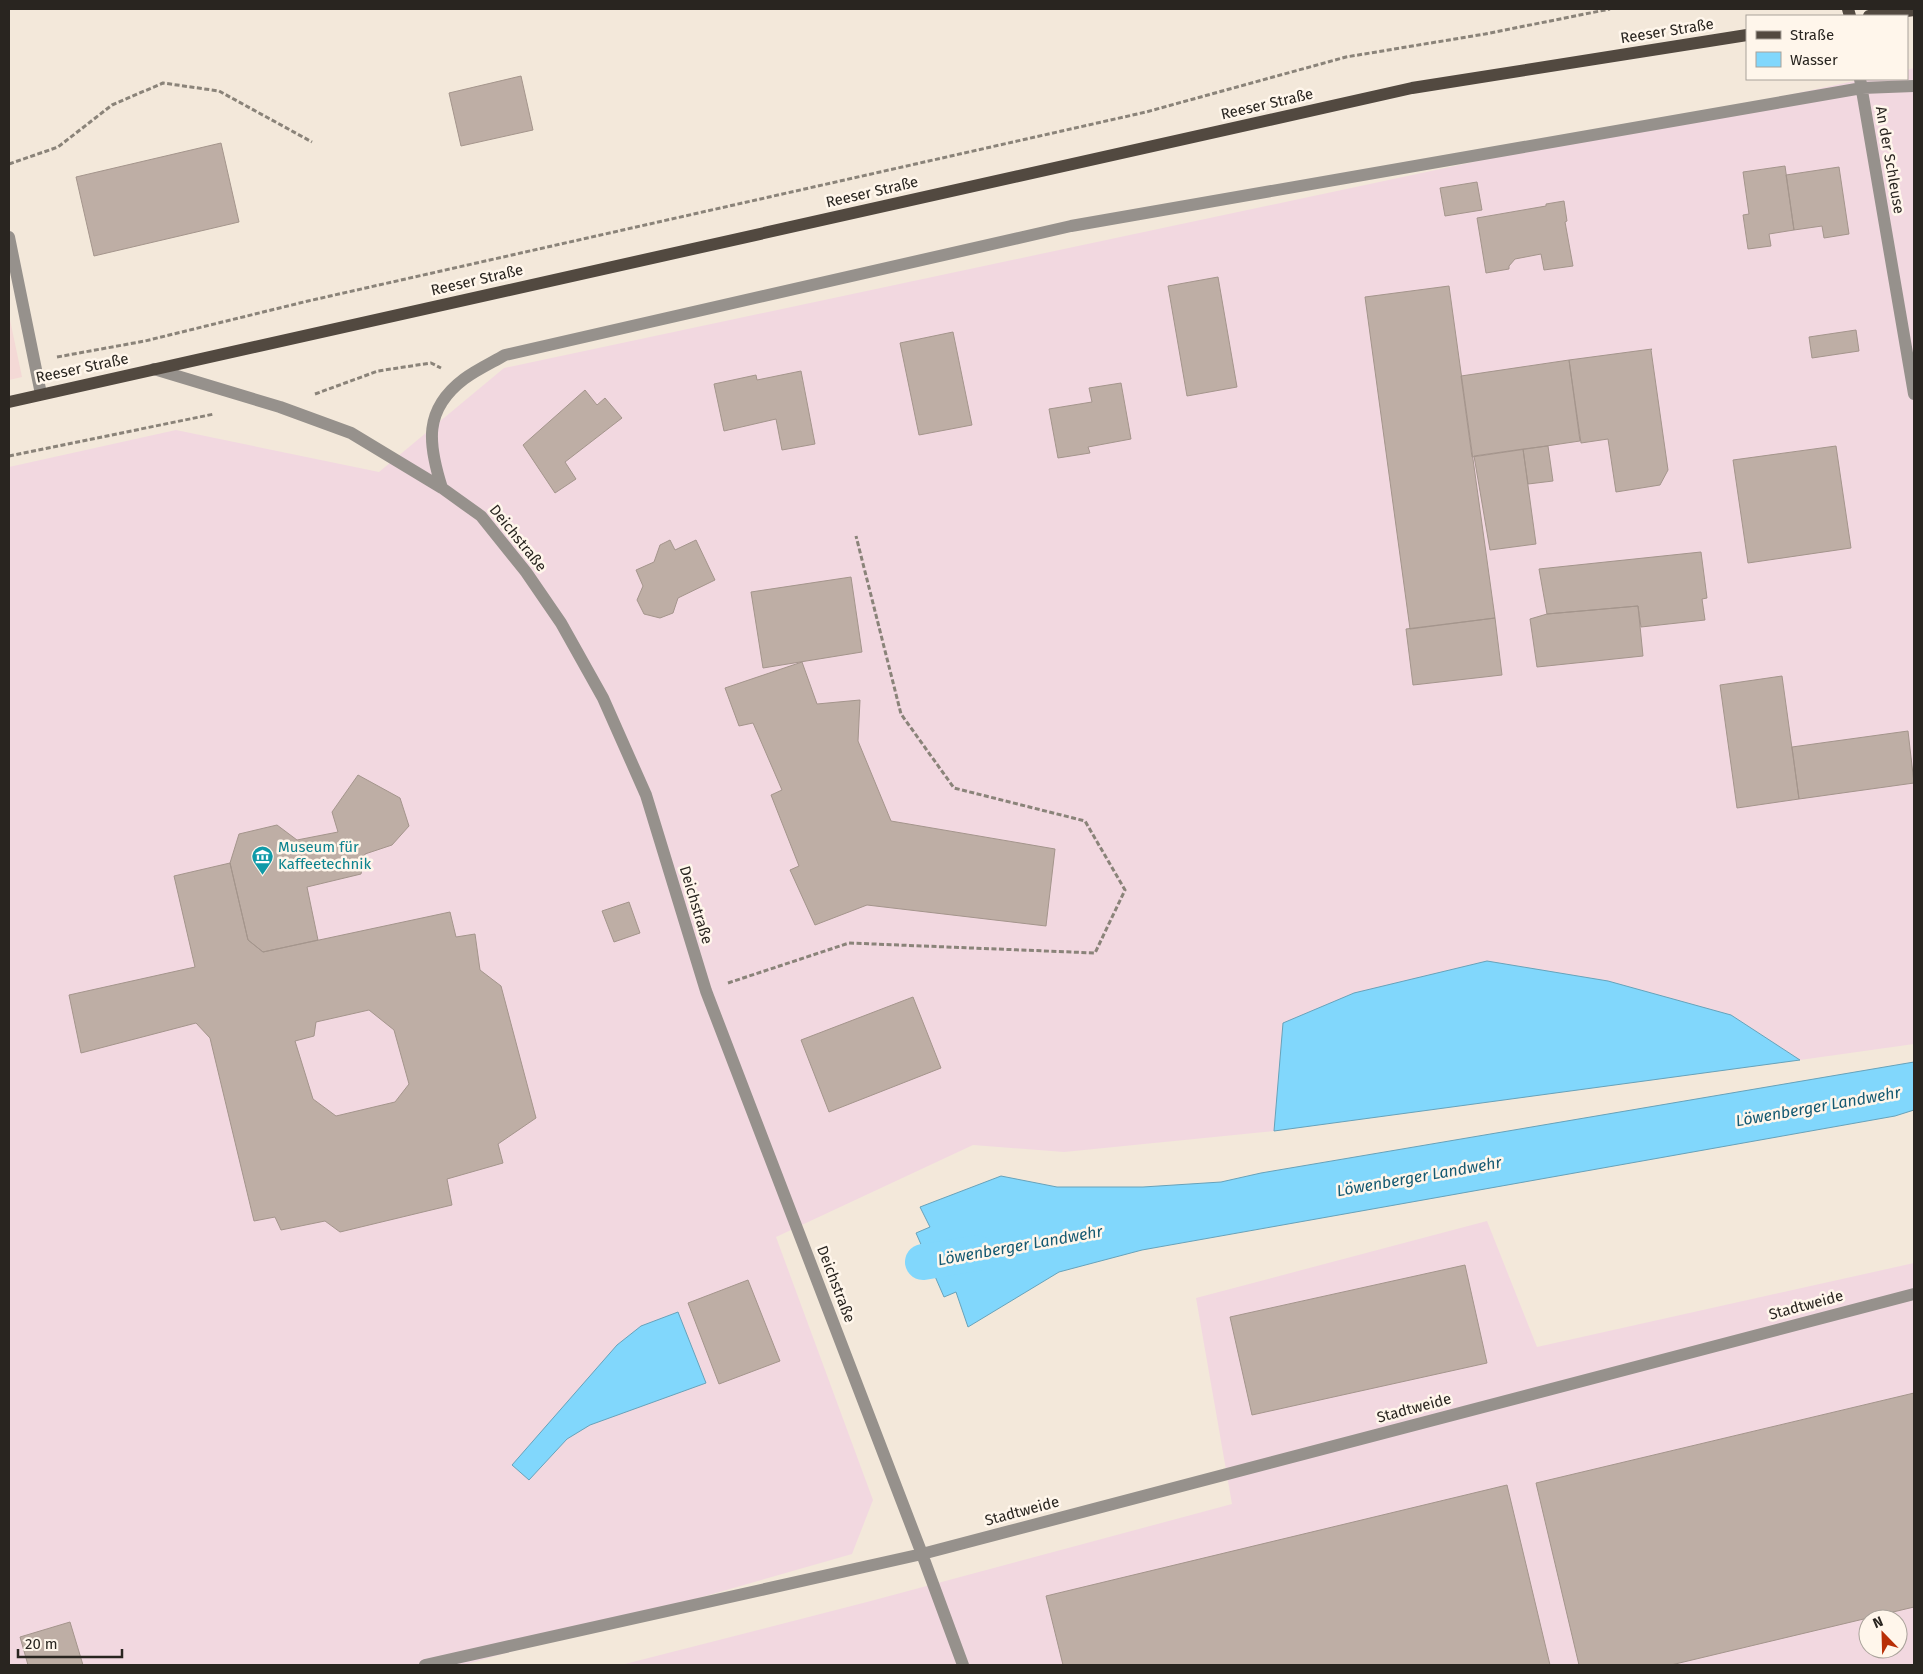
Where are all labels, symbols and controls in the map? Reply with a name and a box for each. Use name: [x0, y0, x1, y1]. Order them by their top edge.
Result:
street label: Reeser Straße: [1619, 15, 1715, 47]
legend: [1746, 15, 1908, 80]
text: Straße: [1790, 26, 1834, 44]
text: Wasser: [1790, 51, 1838, 69]
street label: Reeser Straße: [1219, 85, 1315, 123]
street label: An der Schleuse: [1872, 105, 1908, 215]
street label: Reeser Straße: [824, 173, 920, 211]
street label: Reeser Straße: [429, 261, 525, 299]
street label: Reeser Straße: [34, 349, 130, 387]
street label: Deichstraße: [486, 501, 550, 575]
place label: Museum für Kaffeetechnik: [278, 838, 371, 873]
museum icon: Museum für Kaffeetechnik: [250, 844, 274, 875]
street label: Deichstraße: [676, 864, 716, 946]
water label: Löwenberger Landwehr: [1734, 1082, 1903, 1130]
water label: Löwenberger Landwehr: [1335, 1152, 1504, 1200]
water label: Löwenberger Landwehr: [936, 1221, 1105, 1269]
street label: Deichstraße: [813, 1243, 859, 1325]
street label: Stadtweide: [1767, 1286, 1845, 1324]
street label: Stadtweide: [1375, 1389, 1453, 1427]
street label: Stadtweide: [983, 1492, 1061, 1530]
north arrow: [1858, 1609, 1908, 1659]
text: N: [1871, 1613, 1886, 1632]
scale bar: [18, 1626, 121, 1658]
text: 20 m: [25, 1635, 58, 1653]

